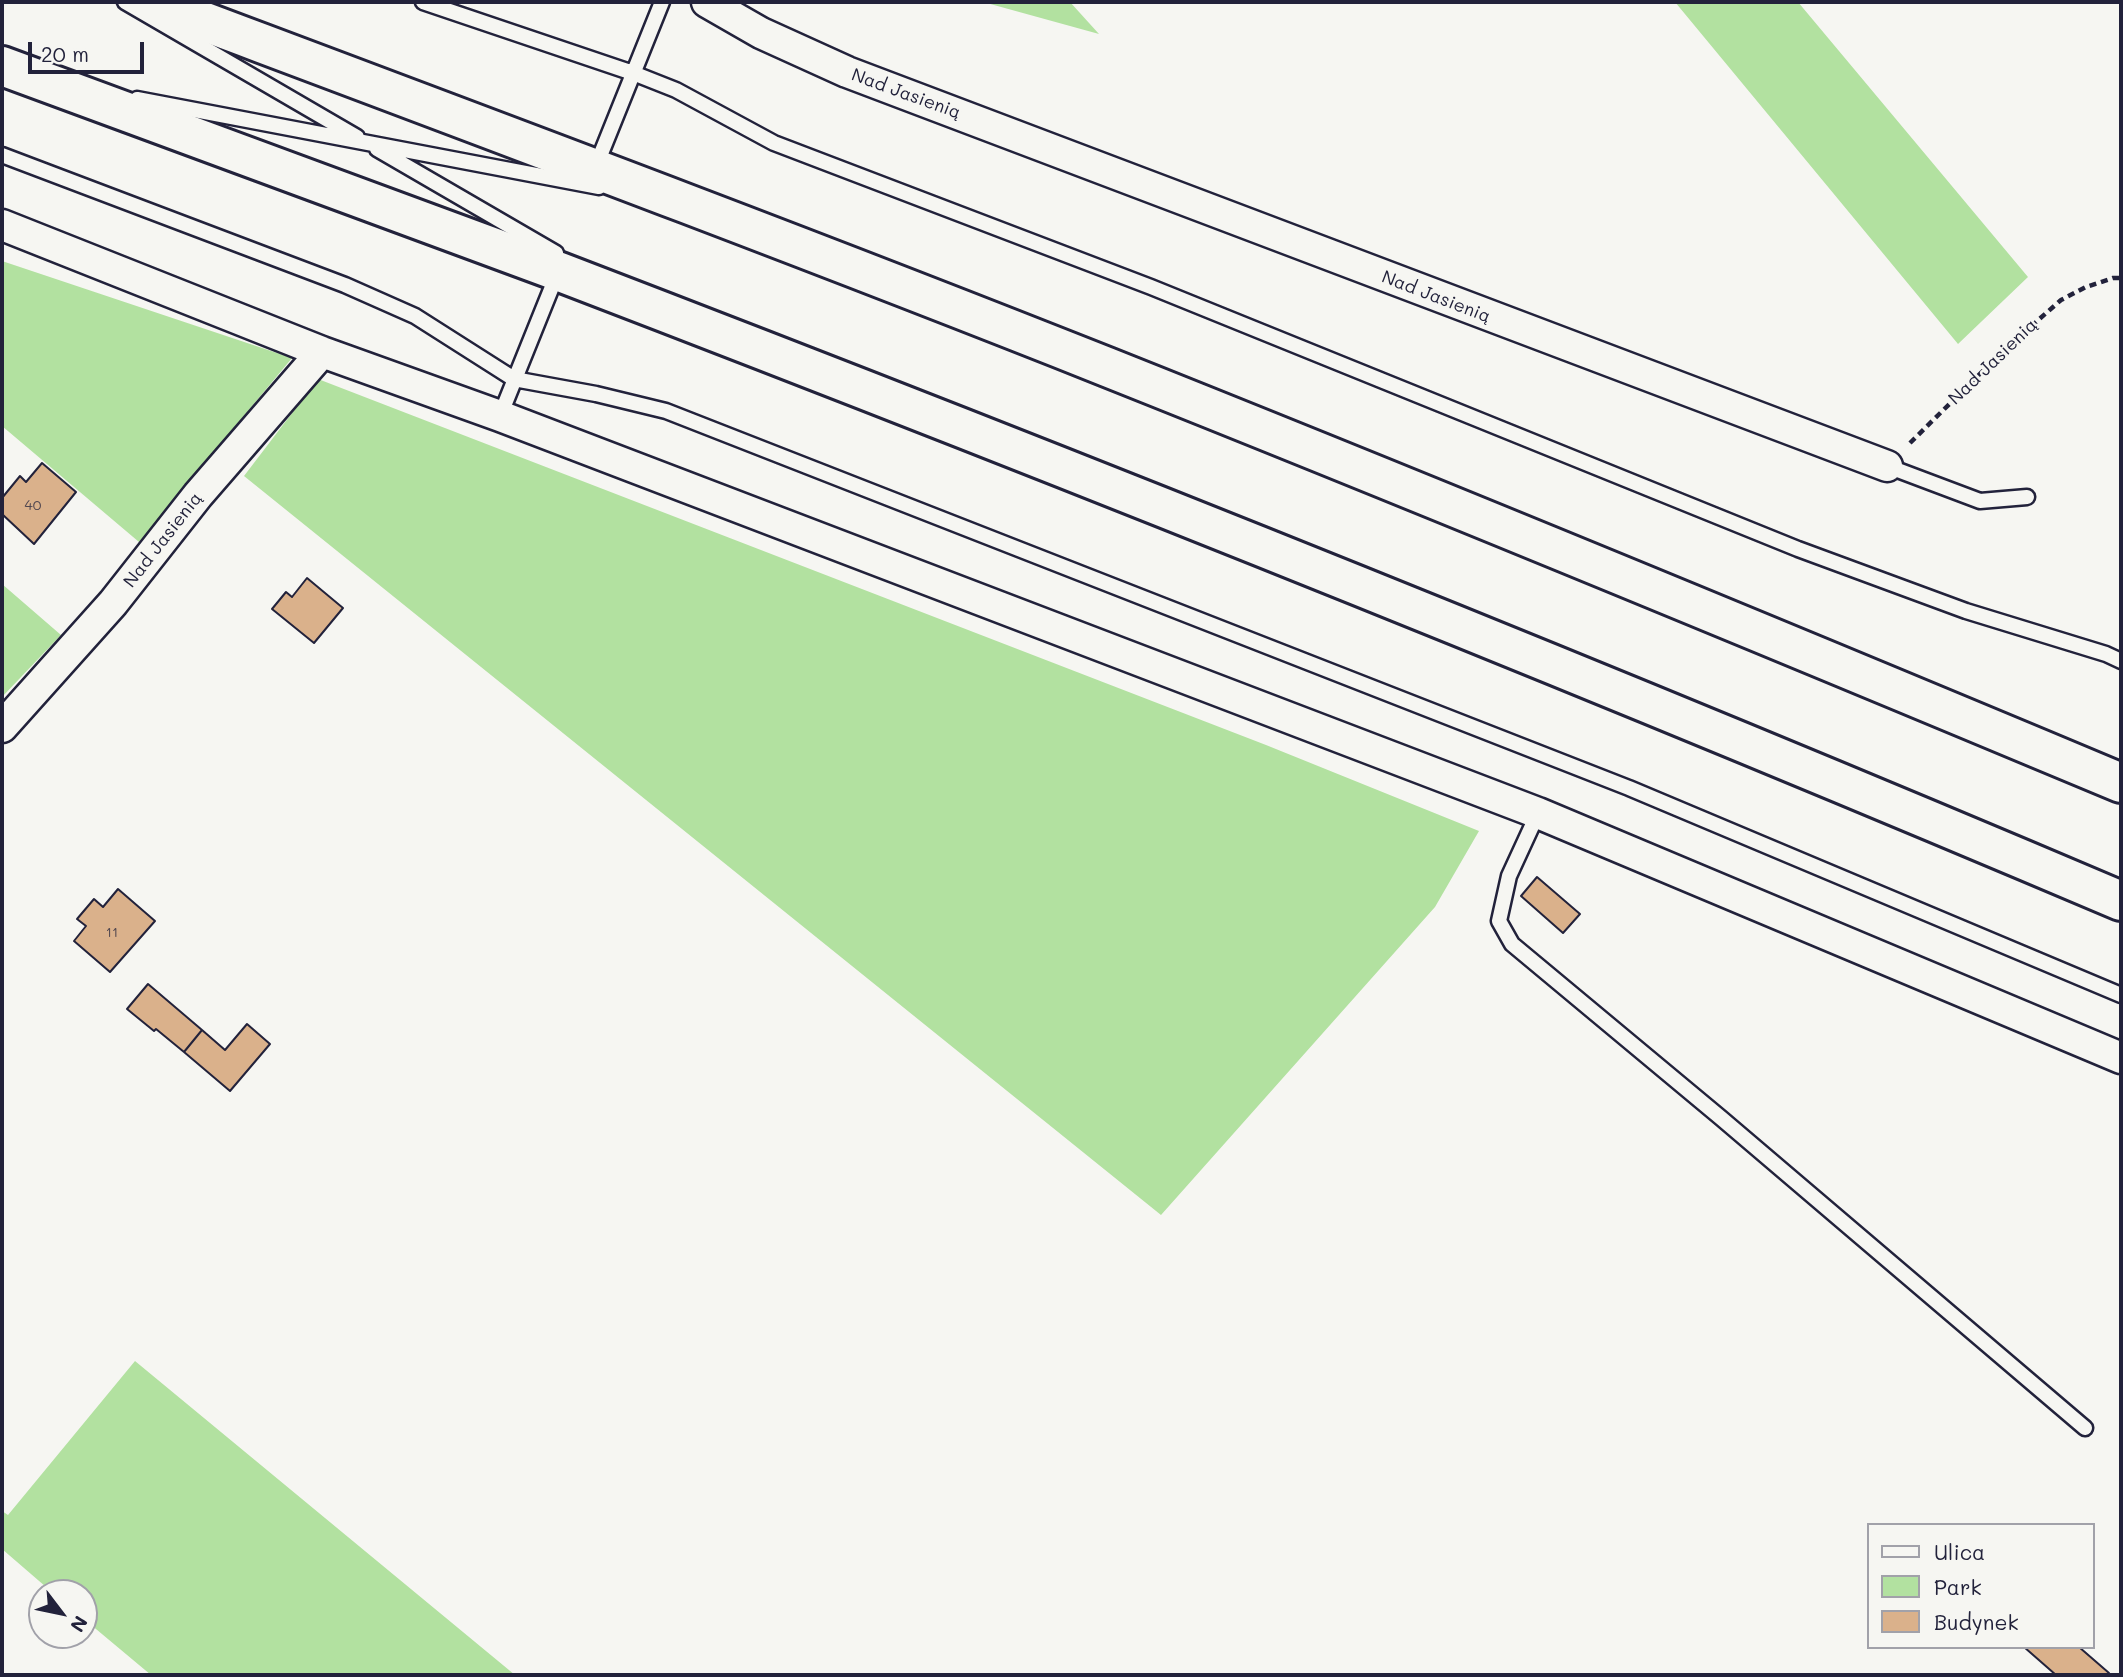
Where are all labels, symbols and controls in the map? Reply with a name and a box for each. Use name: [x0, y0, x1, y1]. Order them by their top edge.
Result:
scale bar: [32, 28, 147, 72]
text: 20 m: [41, 40, 89, 67]
street label: Nad Jasienią: [848, 64, 964, 124]
street label: Nad Jasienią: [1379, 266, 1493, 328]
street label: Nad Jasienią: [1944, 314, 2042, 410]
street label: Nad Jasienią: [119, 488, 207, 592]
house number: 40: [25, 498, 41, 514]
house number: 11: [106, 925, 118, 941]
legend: [1868, 1523, 2095, 1649]
text: Ulica: [1934, 1538, 1985, 1565]
text: Park: [1934, 1573, 1982, 1600]
north arrow: [28, 1579, 98, 1649]
text: Budynek: [1934, 1608, 2019, 1635]
text: N: [65, 1612, 94, 1637]

